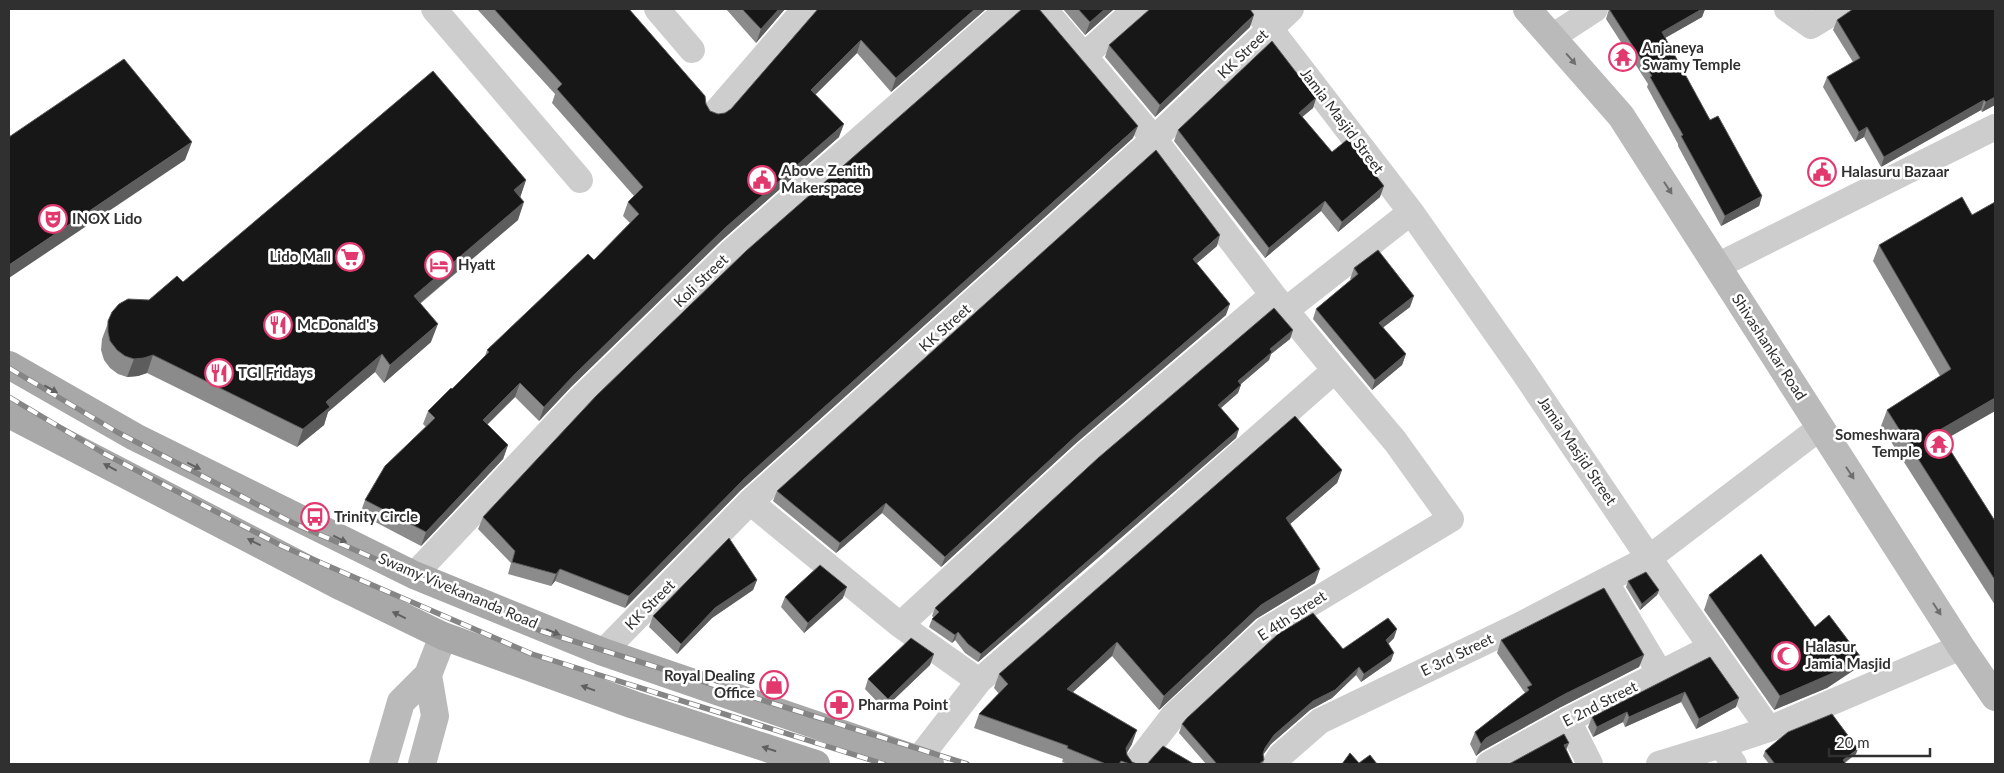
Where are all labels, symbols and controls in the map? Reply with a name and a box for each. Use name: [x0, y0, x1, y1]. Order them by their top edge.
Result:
street label: KK Street: [1213, 24, 1272, 82]
place label: Anjaneya Swamy Temple: [1641, 38, 1741, 73]
temple icon: Anjaneya Swamy Temple: [1608, 42, 1638, 72]
one-way arrow: [1565, 52, 1576, 65]
street label: Jamia Masjid Street: [1297, 64, 1389, 177]
public building icon: Halasuru Bazaar: [1807, 157, 1837, 187]
place label: Above Zenith Makerspace: [780, 161, 871, 196]
place label: Halasuru Bazaar: [1841, 162, 1950, 180]
public building icon: Above Zenith Makerspace: [747, 165, 777, 195]
one-way arrow: [1663, 182, 1672, 195]
theatre icon: INOX Lido: [38, 204, 68, 234]
place label: INOX Lido: [72, 209, 143, 227]
supermarket icon: Lido Mall: [335, 242, 365, 272]
place label: Lido Mall: [270, 247, 331, 265]
hotel icon: Hyatt: [424, 250, 454, 280]
street label: Koli Street: [669, 250, 732, 310]
place label: Hyatt: [458, 255, 496, 273]
street label: Shivashankar Road: [1729, 290, 1811, 403]
street label: KK Street: [915, 299, 974, 355]
restaurant icon: McDonald's: [263, 310, 293, 340]
place label: McDonald's: [297, 315, 376, 333]
restaurant icon: TGI Fridays: [204, 358, 234, 388]
place label: TGI Fridays: [238, 363, 314, 381]
one-way arrow: [45, 385, 58, 394]
street label: Jamia Masjid Street: [1535, 393, 1621, 509]
place label: Someshwara Temple: [1835, 425, 1920, 460]
temple icon: Someshwara Temple: [1924, 429, 1954, 459]
one-way arrow: [187, 462, 201, 470]
one-way arrow: [103, 463, 117, 471]
one-way arrow: [1845, 466, 1854, 479]
bus stop icon: Trinity Circle: [300, 502, 330, 532]
place label: Trinity Circle: [334, 507, 418, 525]
one-way arrow: [332, 535, 347, 543]
one-way arrow: [247, 538, 261, 546]
street label: Swamy Vivekananda Road: [376, 548, 541, 632]
street label: KK Street: [621, 575, 678, 633]
street label: E 4th Street: [1254, 586, 1330, 644]
one-way arrow: [1933, 603, 1942, 616]
one-way arrow: [392, 611, 406, 619]
one-way arrow: [546, 628, 560, 636]
street label: E 3rd Street: [1418, 629, 1496, 679]
place label: Halasur Jamia Masjid: [1805, 637, 1891, 672]
mosque icon: Halasur Jamia Masjid: [1771, 641, 1801, 671]
place label: Royal Dealing Office: [664, 666, 755, 701]
shop icon: Royal Dealing Office: [759, 670, 789, 700]
street label: E 2nd Street: [1559, 676, 1640, 730]
one-way arrow: [581, 684, 596, 691]
pharmacy icon: Pharma Point: [824, 690, 854, 720]
place label: Pharma Point: [858, 695, 948, 713]
scale bar: [1829, 726, 1930, 758]
text: 20 m: [1836, 733, 1870, 751]
one-way arrow: [762, 745, 777, 752]

